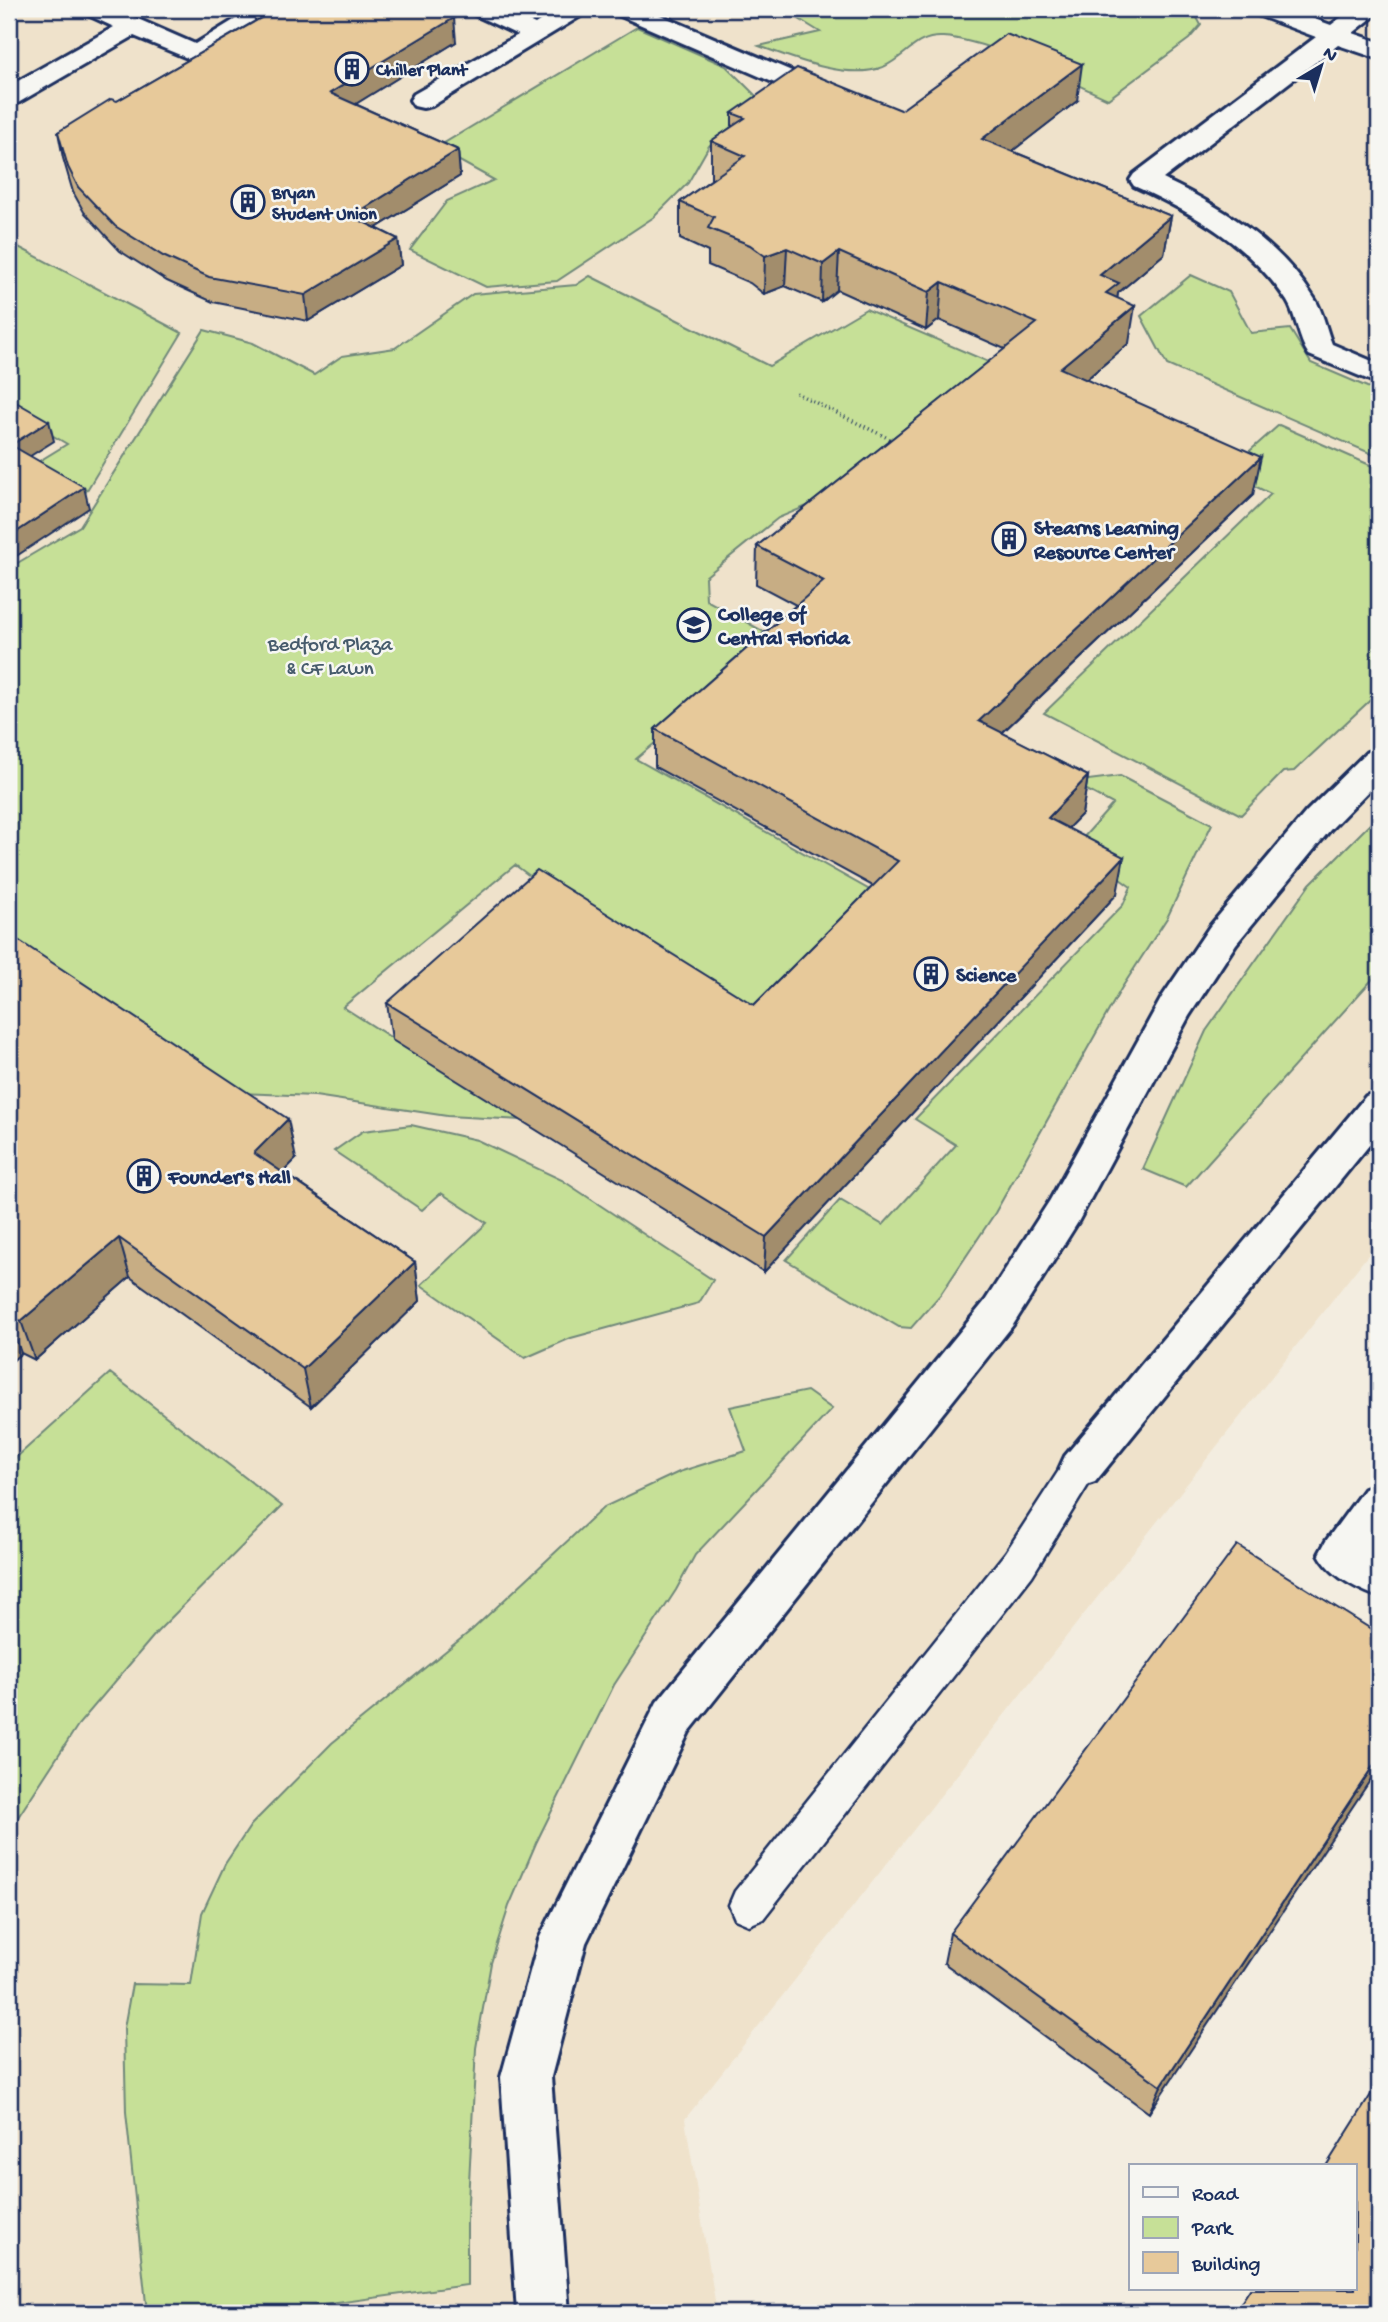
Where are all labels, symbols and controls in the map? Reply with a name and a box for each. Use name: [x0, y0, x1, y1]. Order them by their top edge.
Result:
north arrow: [1286, 32, 1356, 102]
text: N: [1317, 42, 1341, 68]
building icon: Chiller Plant: [333, 50, 371, 88]
place label: Chiller Plant: [375, 61, 469, 82]
building icon: Bryan Student Union: [229, 183, 267, 221]
place label: Bryan Student Union: [271, 184, 377, 226]
place label: Stearns Learning Resource Center: [1033, 518, 1179, 567]
building icon: Stearns Learning Resource Center: [990, 520, 1028, 558]
place label: College of Central Florida: [717, 604, 851, 653]
school or university icon: College of Central Florida: [675, 606, 713, 644]
park label: Bedford Plaza & CF Lawn: [267, 634, 394, 683]
building icon: Science: [912, 955, 950, 993]
place label: Science: [956, 965, 1017, 990]
building icon: Founder's Hall: [125, 1157, 163, 1195]
place label: Founder's Hall: [167, 1167, 291, 1192]
legend: [1129, 2164, 1356, 2290]
text: Road: [1192, 2184, 1240, 2209]
text: Park: [1191, 2218, 1235, 2243]
text: Building: [1191, 2254, 1261, 2279]

